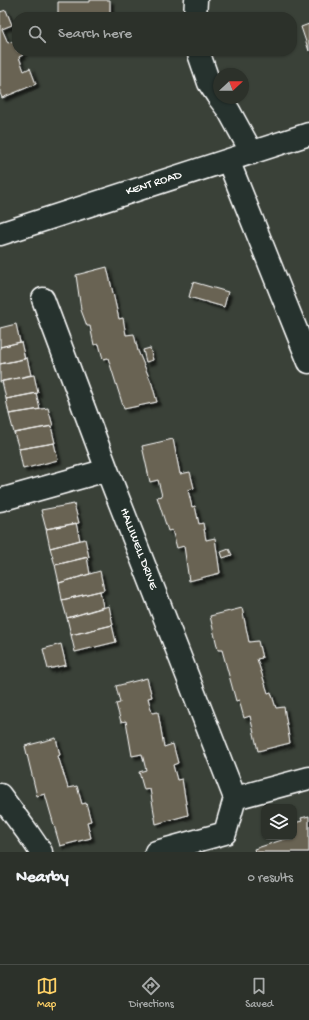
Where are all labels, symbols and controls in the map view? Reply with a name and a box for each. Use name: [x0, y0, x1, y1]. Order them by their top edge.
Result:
search box: [12, 12, 297, 56]
icon: search: [26, 23, 48, 45]
text: Search here: [58, 25, 132, 43]
north arrow: [213, 68, 249, 104]
street label: KENT ROAD: [124, 168, 184, 200]
street label: HALLIWELL DRIVE: [116, 506, 160, 592]
map controls: [261, 804, 297, 840]
button: layers: [261, 804, 297, 840]
text: Nearby: [16, 868, 69, 888]
text: 0 results: [247, 871, 293, 886]
tab: Map: [36, 975, 58, 1011]
tab: Directions: [129, 975, 174, 1011]
tab: Saved: [245, 975, 273, 1011]

